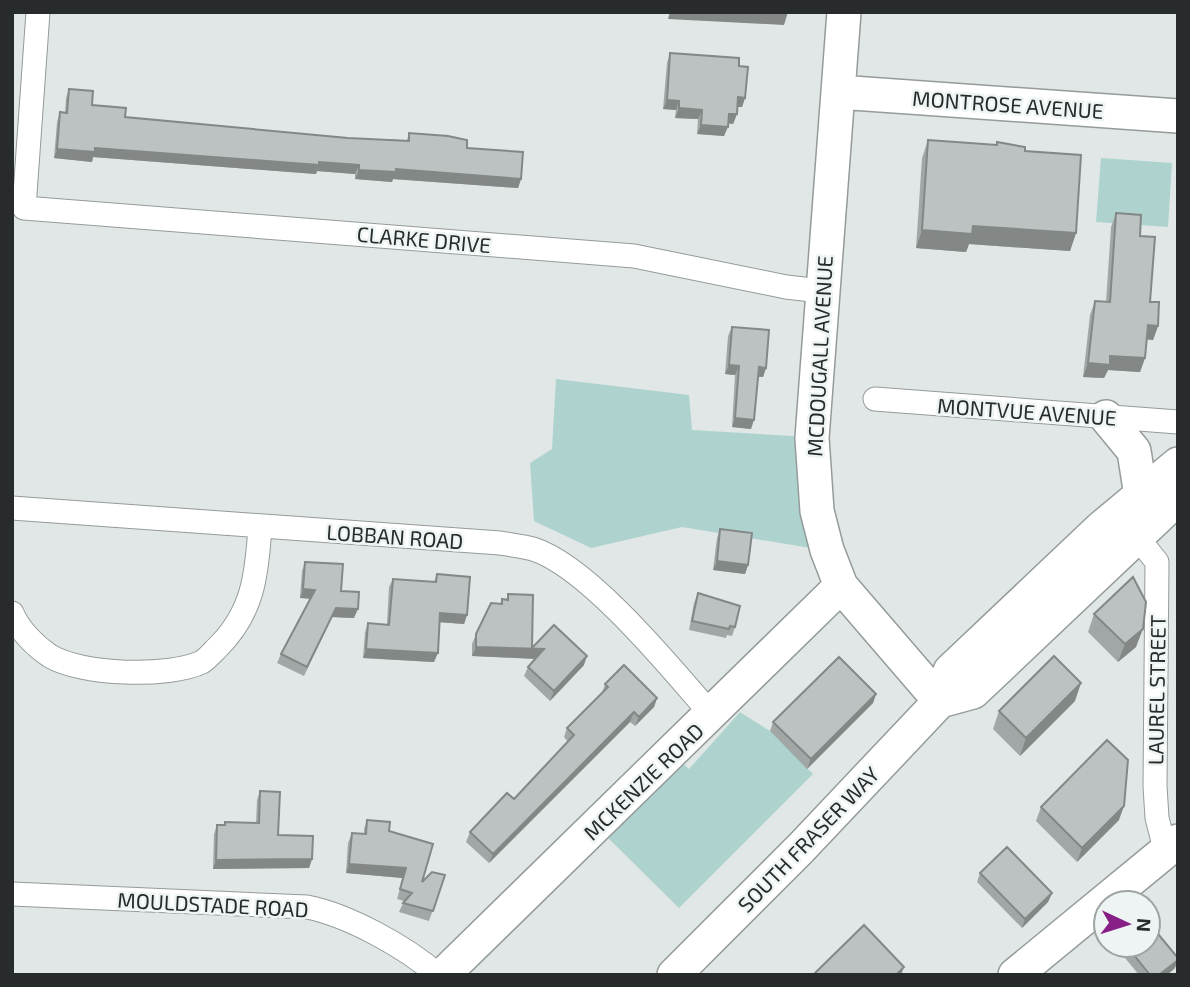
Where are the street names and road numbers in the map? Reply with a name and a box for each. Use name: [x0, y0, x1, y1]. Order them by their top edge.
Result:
street label: MONTROSE AVENUE: [912, 85, 1104, 123]
street label: CLARKE DRIVE: [356, 221, 492, 257]
street label: MCDOUGALL AVENUE: [801, 255, 837, 457]
street label: MONTVUE AVENUE: [937, 392, 1117, 430]
street label: LOBBAN ROAD: [326, 519, 464, 553]
street label: LAUREL STREET: [1142, 615, 1170, 765]
street label: MCKENZIE ROAD: [578, 717, 708, 845]
street label: SOUTH FRASER WAY: [732, 761, 884, 917]
street label: MOULDSTADE ROAD: [117, 887, 309, 921]

